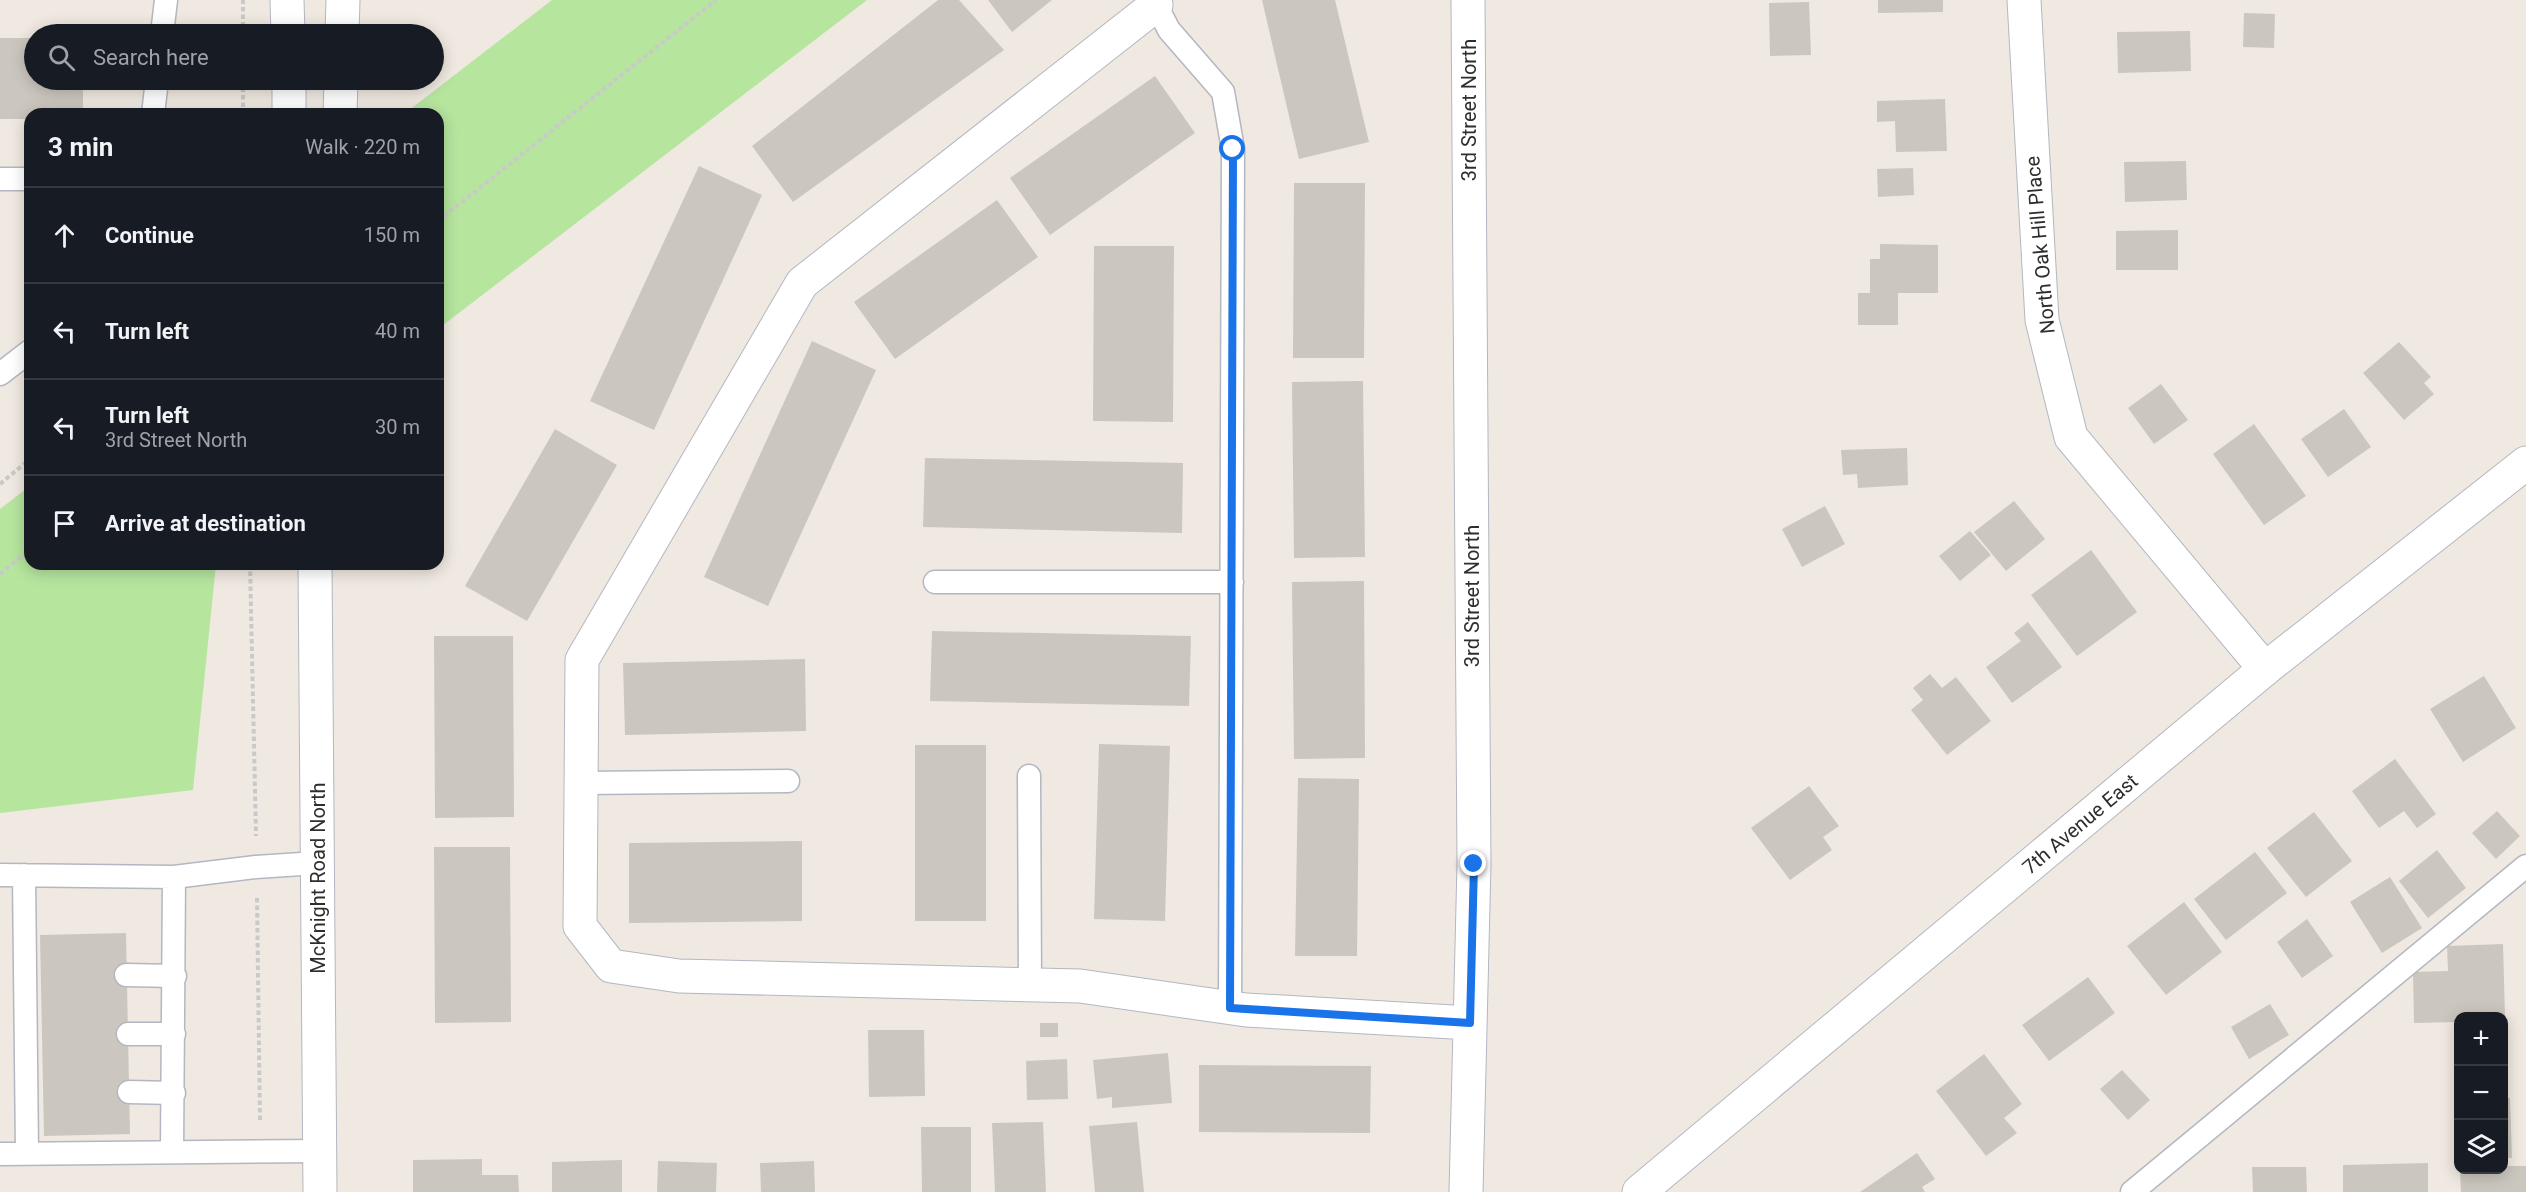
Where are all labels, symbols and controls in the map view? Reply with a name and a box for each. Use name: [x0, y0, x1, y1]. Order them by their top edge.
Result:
search box: [24, 24, 444, 90]
street label: 3rd Street North: [1457, 39, 1481, 181]
icon: search: [45, 41, 78, 74]
text: Search here: [93, 45, 209, 70]
text: 3 min: [48, 132, 113, 162]
text: Walk · 220 m: [305, 135, 420, 159]
route start: [1219, 135, 1245, 161]
street label: North Oak Hill Place: [2020, 155, 2060, 335]
icon: ahead: [48, 219, 81, 252]
text: Continue: [105, 223, 194, 248]
text: 150 m: [364, 223, 420, 247]
icon: left: [48, 315, 81, 348]
text: Turn left: [105, 319, 189, 344]
text: 40 m: [375, 319, 420, 343]
text: Turn left: [105, 403, 189, 428]
icon: left: [48, 411, 81, 444]
text: 30 m: [375, 415, 420, 439]
text: 3rd Street North: [105, 428, 247, 452]
icon: arrive: [48, 507, 81, 540]
text: Arrive at destination: [105, 511, 306, 536]
street label: 3rd Street North: [1460, 525, 1484, 667]
street label: 7th Avenue East: [2017, 769, 2143, 879]
street label: McKnight Road North: [306, 782, 330, 974]
route end: [1460, 850, 1486, 876]
map controls: [2454, 1012, 2508, 1174]
button: +: [2454, 1012, 2508, 1066]
button: −: [2454, 1066, 2508, 1120]
button: layers: [2454, 1120, 2508, 1174]

